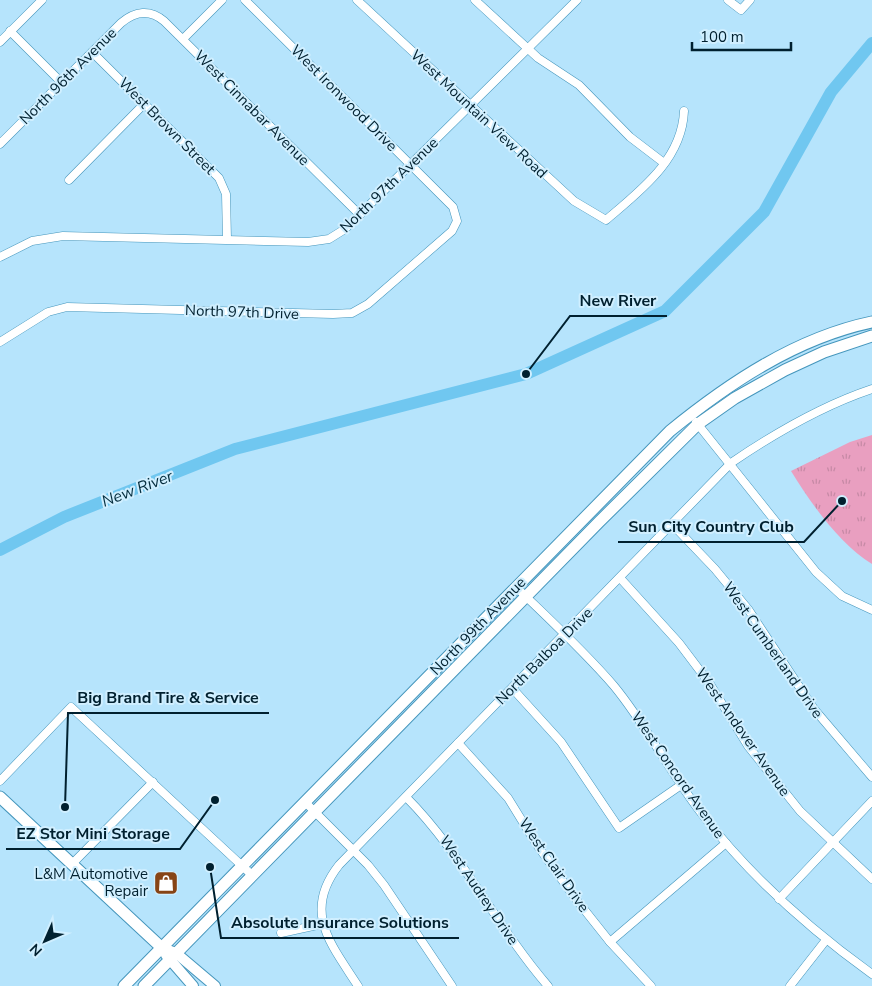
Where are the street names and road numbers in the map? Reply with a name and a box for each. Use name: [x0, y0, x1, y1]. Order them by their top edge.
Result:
street label: North 96th Avenue: [15, 23, 121, 129]
street label: West Ironwood Drive: [286, 40, 402, 156]
street label: West Mountain View Road: [406, 45, 552, 183]
street label: West Cinnabar Avenue: [190, 46, 314, 170]
street label: West Brown Street: [114, 73, 220, 179]
street label: North 97th Avenue: [335, 133, 443, 237]
street label: North 97th Drive: [185, 300, 299, 324]
street label: North 99th Avenue: [426, 572, 530, 680]
street label: West Cumberland Drive: [718, 578, 828, 722]
street label: North Balboa Drive: [491, 603, 597, 709]
street label: West Andover Avenue: [691, 664, 795, 800]
street label: West Concord Avenue: [627, 708, 729, 842]
street label: West Clair Drive: [514, 814, 594, 916]
street label: West Audrey Drive: [435, 831, 523, 949]

